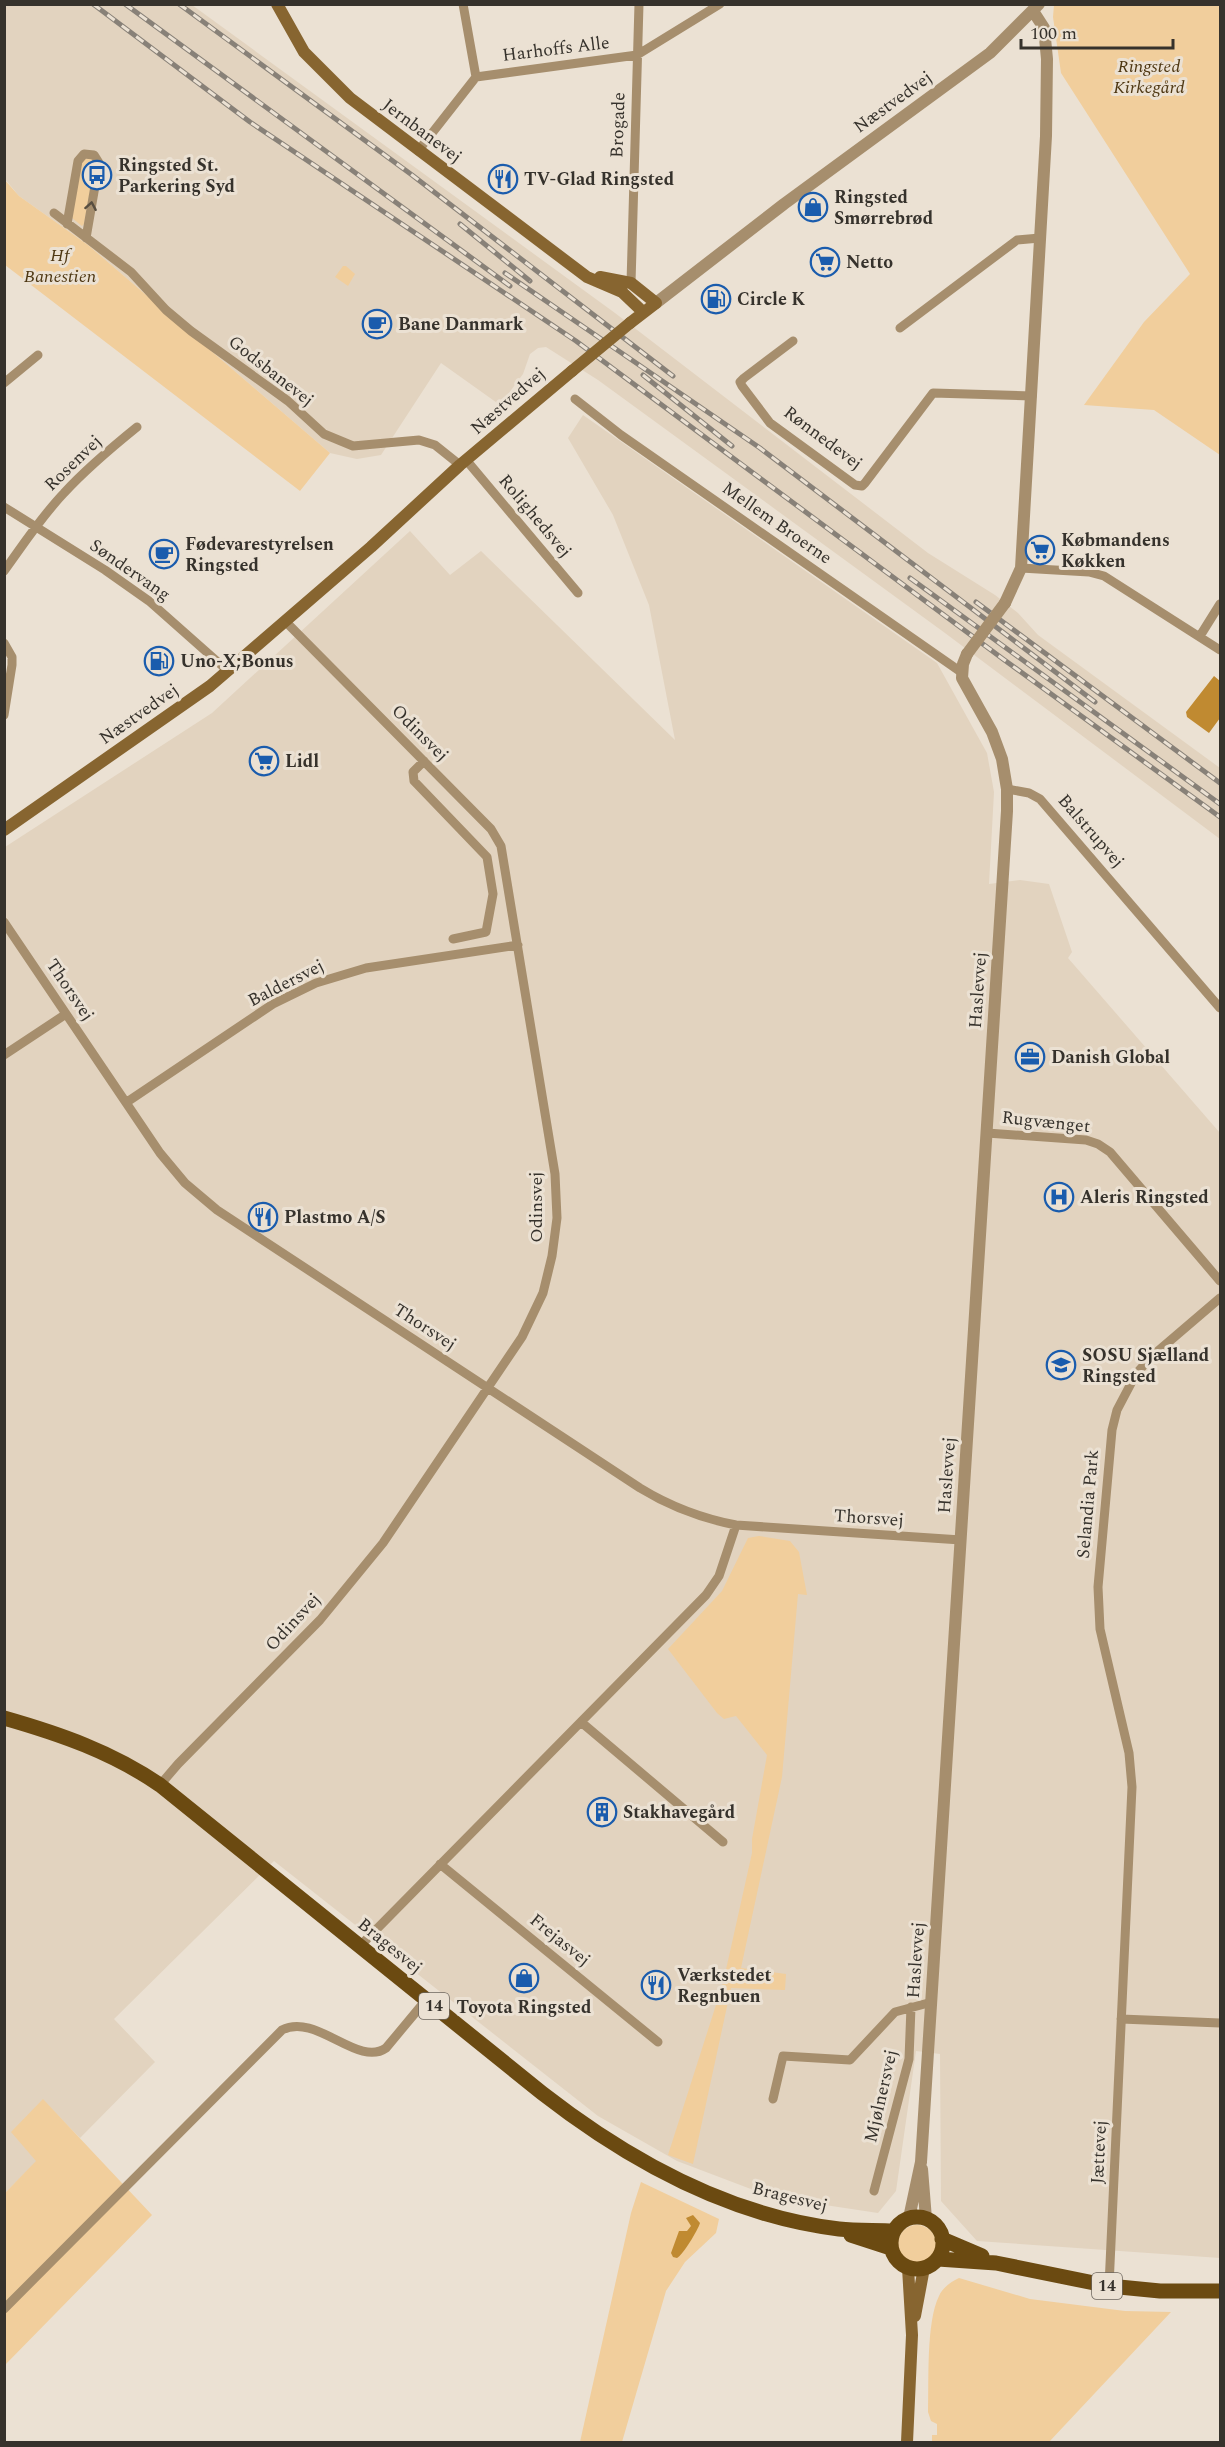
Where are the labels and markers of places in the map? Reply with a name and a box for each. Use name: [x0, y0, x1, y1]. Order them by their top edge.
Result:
place label: Ringsted St. Parkering Syd: [118, 152, 236, 200]
bus stop icon: Ringsted St. Parkering Syd: [81, 159, 113, 191]
restaurant icon: TV-Glad Ringsted: [487, 163, 519, 195]
place label: TV-Glad Ringsted: [524, 166, 675, 193]
place label: Ringsted Smørrebrød: [834, 184, 934, 232]
shop icon: Ringsted Smørrebrød: [797, 191, 829, 223]
supermarket icon: Netto: [809, 246, 841, 278]
place label: Netto: [846, 249, 893, 276]
fuel station icon: Circle K: [700, 283, 732, 315]
place label: Circle K: [737, 286, 805, 313]
cafe icon: Bane Danmark: [361, 308, 393, 340]
place label: Bane Danmark: [398, 311, 524, 338]
place label: Købmandens Køkken: [1061, 527, 1170, 575]
place label: Fødevarestyrelsen Ringsted: [185, 531, 334, 579]
supermarket icon: Købmandens Køkken: [1024, 534, 1056, 566]
cafe icon: Fødevarestyrelsen Ringsted: [148, 538, 180, 570]
fuel station icon: Uno-X;Bonus: [143, 645, 175, 677]
place label: Uno-X;Bonus: [180, 648, 294, 675]
supermarket icon: Lidl: [248, 745, 280, 777]
place label: Lidl: [285, 748, 319, 775]
office icon: Danish Global: [1014, 1041, 1046, 1073]
place label: Danish Global: [1051, 1044, 1170, 1071]
hospital icon: Aleris Ringsted: [1043, 1181, 1075, 1213]
place label: Aleris Ringsted: [1080, 1184, 1209, 1211]
restaurant icon: Plastmo A/S: [247, 1201, 279, 1233]
place label: Plastmo A/S: [284, 1204, 386, 1231]
place label: SOSU Sjælland Ringsted: [1082, 1342, 1210, 1390]
school or university icon: SOSU Sjælland Ringsted: [1045, 1349, 1077, 1381]
building icon: Stakhavegård: [586, 1796, 618, 1828]
place label: Stakhavegård: [623, 1799, 736, 1826]
shop icon: Toyota Ringsted: [508, 1962, 540, 1994]
place label: Værkstedet Regnbuen: [677, 1962, 771, 2010]
restaurant icon: Værkstedet Regnbuen: [640, 1969, 672, 2001]
place label: Toyota Ringsted: [457, 1994, 592, 2021]

